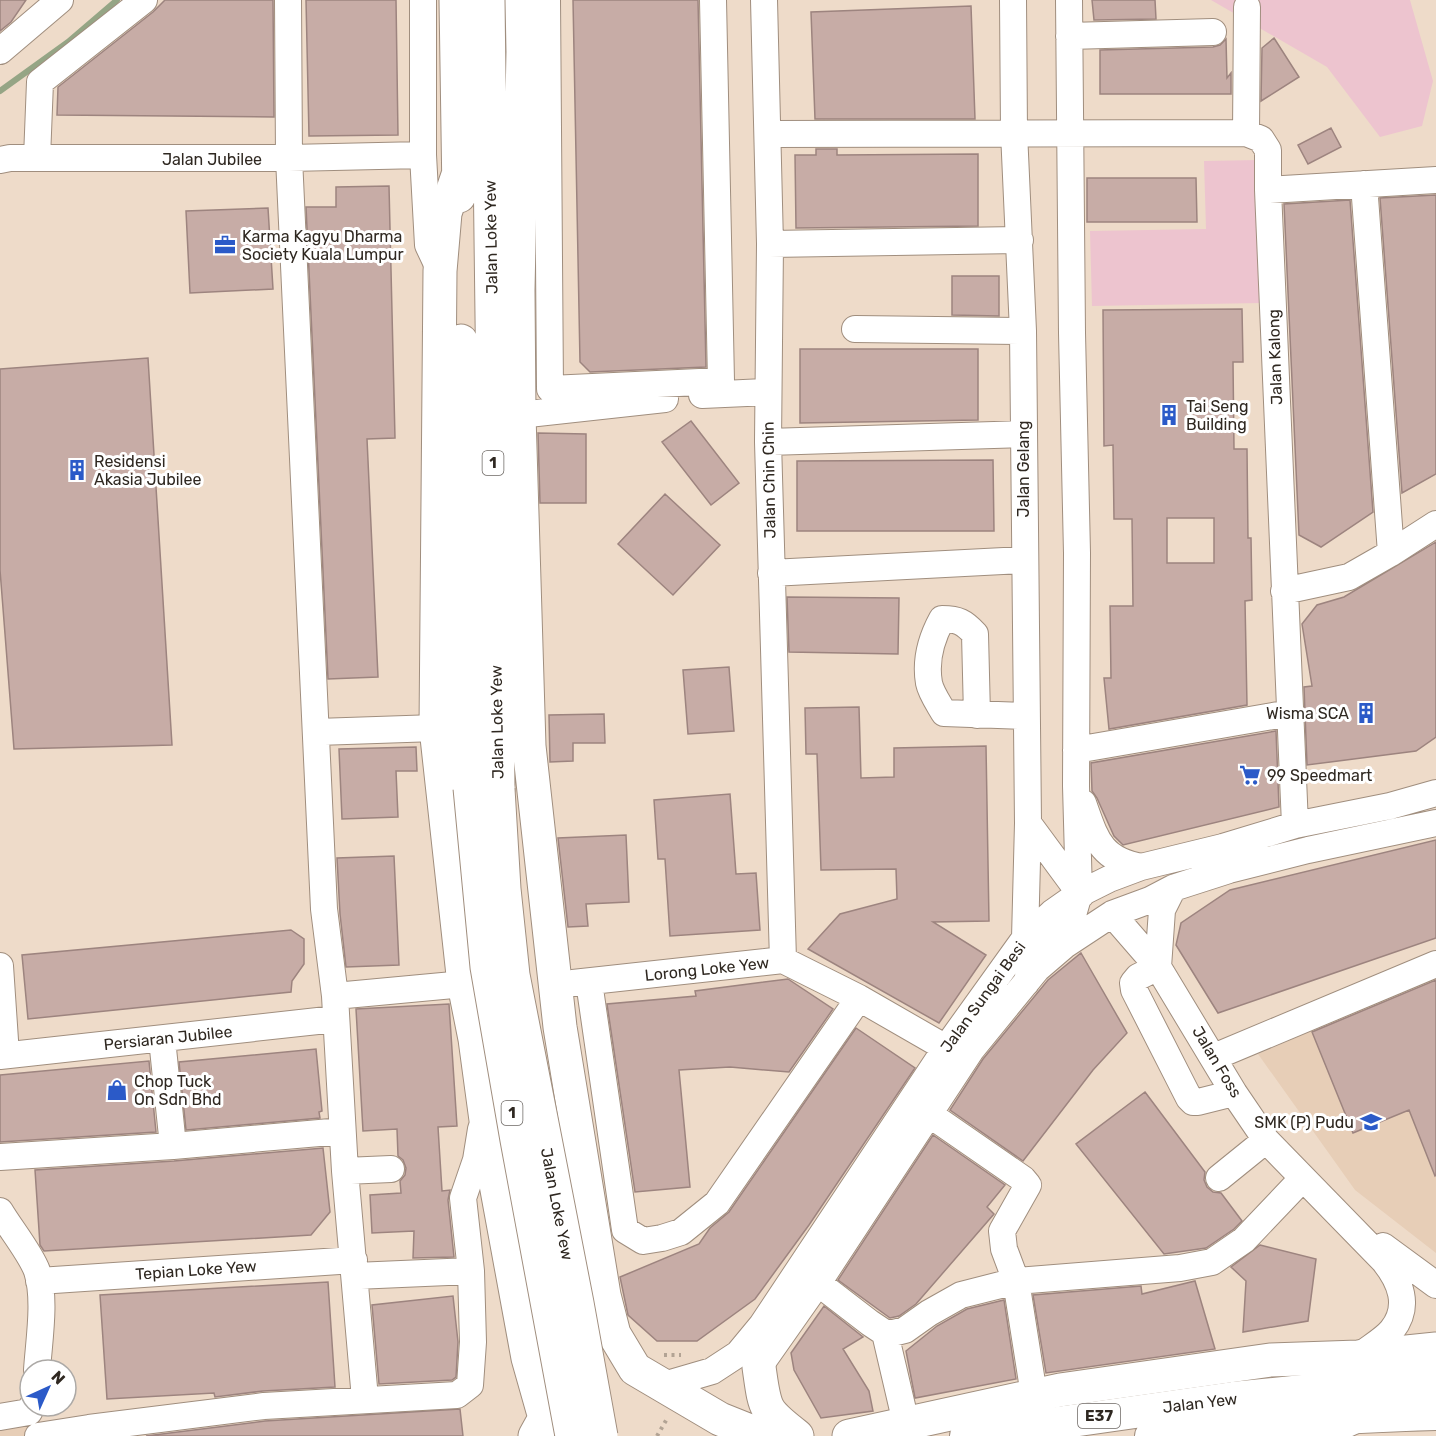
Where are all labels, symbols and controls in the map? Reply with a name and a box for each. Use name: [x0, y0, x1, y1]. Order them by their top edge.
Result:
street label: Jalan Jubilee: [162, 150, 262, 169]
street label: Jalan Loke Yew: [481, 180, 501, 294]
place label: Karma Kagyu Dharma Society Kuala Lumpur: [242, 227, 404, 264]
office icon: Karma Kagyu Dharma Society Kuala Lumpur: [213, 233, 237, 257]
street label: Jalan Kalong: [1264, 309, 1286, 405]
place label: Tai Seng Building: [1186, 397, 1249, 434]
building icon: Tai Seng Building: [1157, 403, 1181, 427]
street label: Jalan Gelang: [1014, 420, 1033, 518]
street label: Jalan Chin Chin: [758, 421, 780, 539]
road number: 1: [482, 451, 504, 475]
place label: Residensi Akasia Jubilee: [94, 452, 201, 489]
building icon: Residensi Akasia Jubilee: [65, 458, 89, 482]
street label: Jalan Loke Yew: [487, 665, 507, 779]
building icon: Wisma SCA: [1354, 701, 1378, 725]
place label: Wisma SCA: [1266, 704, 1349, 723]
supermarket icon: 99 Speedmart: [1238, 763, 1262, 787]
place label: 99 Speedmart: [1267, 766, 1372, 785]
street label: Jalan Sungai Besi: [936, 938, 1030, 1056]
street label: Lorong Loke Yew: [644, 953, 770, 985]
street label: Persiaran Jubilee: [103, 1022, 233, 1054]
street label: Jalan Foss: [1188, 1023, 1246, 1101]
place label: Chop Tuck On Sdn Bhd: [134, 1072, 222, 1109]
shop icon: Chop Tuck On Sdn Bhd: [105, 1078, 129, 1102]
road number: 1: [502, 1101, 522, 1125]
school or university icon: SMK (P) Pudu: [1359, 1110, 1383, 1134]
place label: SMK (P) Pudu: [1254, 1113, 1354, 1132]
street label: Jalan Loke Yew: [537, 1146, 577, 1262]
street label: Tepian Loke Yew: [135, 1256, 257, 1284]
north arrow: [18, 1358, 78, 1418]
text: N: [47, 1367, 69, 1389]
street label: Jalan Yew: [1161, 1389, 1239, 1417]
road number: E37: [1078, 1404, 1120, 1428]

